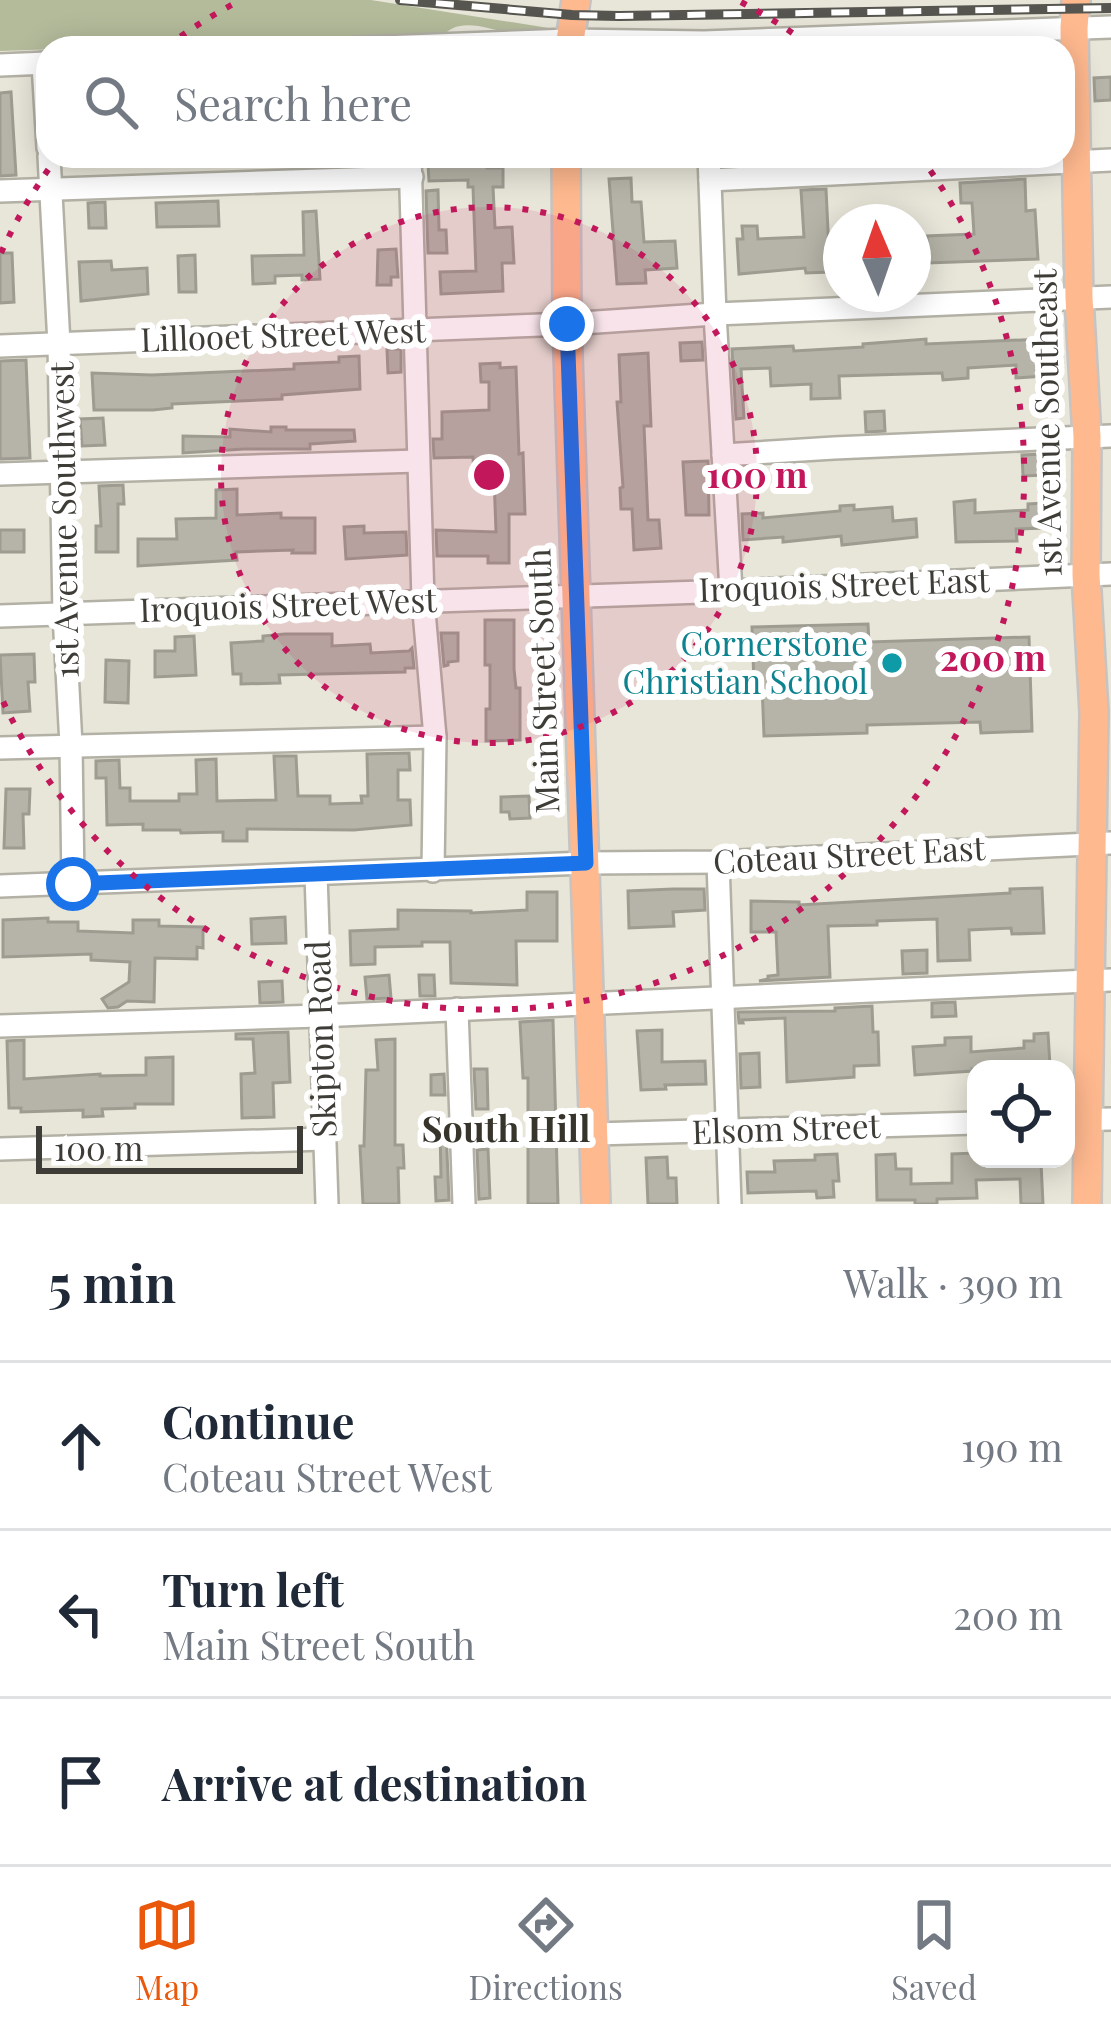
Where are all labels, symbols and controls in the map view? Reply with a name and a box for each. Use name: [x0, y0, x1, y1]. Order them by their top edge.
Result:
search box: [36, 36, 1075, 168]
icon: search: [78, 69, 144, 135]
text: Search here: [174, 72, 412, 132]
north arrow: [823, 204, 931, 312]
street label: 1st Avenue Southeast: [1020, 267, 1070, 577]
route end: [540, 297, 594, 351]
street label: Lillooet Street West: [139, 306, 428, 360]
street label: 1st Avenue Southwest: [37, 360, 87, 679]
text: 100 m: [706, 449, 808, 497]
centre of rings: [468, 454, 510, 496]
street label: Main Street South: [514, 548, 568, 814]
street label: Iroquois Street East: [698, 556, 991, 610]
street label: Iroquois Street West: [138, 576, 439, 630]
place label: Cornerstone Christian School: [623, 620, 868, 702]
text: 200 m: [940, 632, 1047, 680]
marker: Cornerstone Christian School: [879, 650, 905, 676]
street label: Coteau Street East: [712, 824, 987, 882]
route start: [46, 857, 100, 911]
street label: Skipton Road: [294, 940, 344, 1139]
map controls: [967, 1060, 1075, 1168]
button: locate: [967, 1060, 1075, 1168]
street label: Elsom Street: [691, 1102, 882, 1152]
district label: South Hill: [422, 1103, 590, 1151]
scale bar: [36, 1120, 303, 1173]
text: 100 m: [54, 1125, 143, 1169]
text: 5 min: [48, 1248, 176, 1316]
text: Walk · 390 m: [843, 1256, 1063, 1308]
text: Continue: [162, 1390, 354, 1450]
icon: ahead: [48, 1413, 114, 1479]
text: 190 m: [961, 1420, 1063, 1472]
text: Coteau Street West: [162, 1450, 492, 1502]
text: Turn left: [162, 1558, 344, 1618]
icon: left: [48, 1581, 114, 1647]
text: 200 m: [953, 1588, 1063, 1640]
text: Main Street South: [162, 1618, 475, 1670]
icon: arrive: [48, 1749, 114, 1815]
text: Arrive at destination: [162, 1752, 587, 1812]
tab: Map: [134, 1892, 200, 2008]
tab: Directions: [468, 1892, 623, 2008]
tab: Saved: [891, 1892, 977, 2008]

